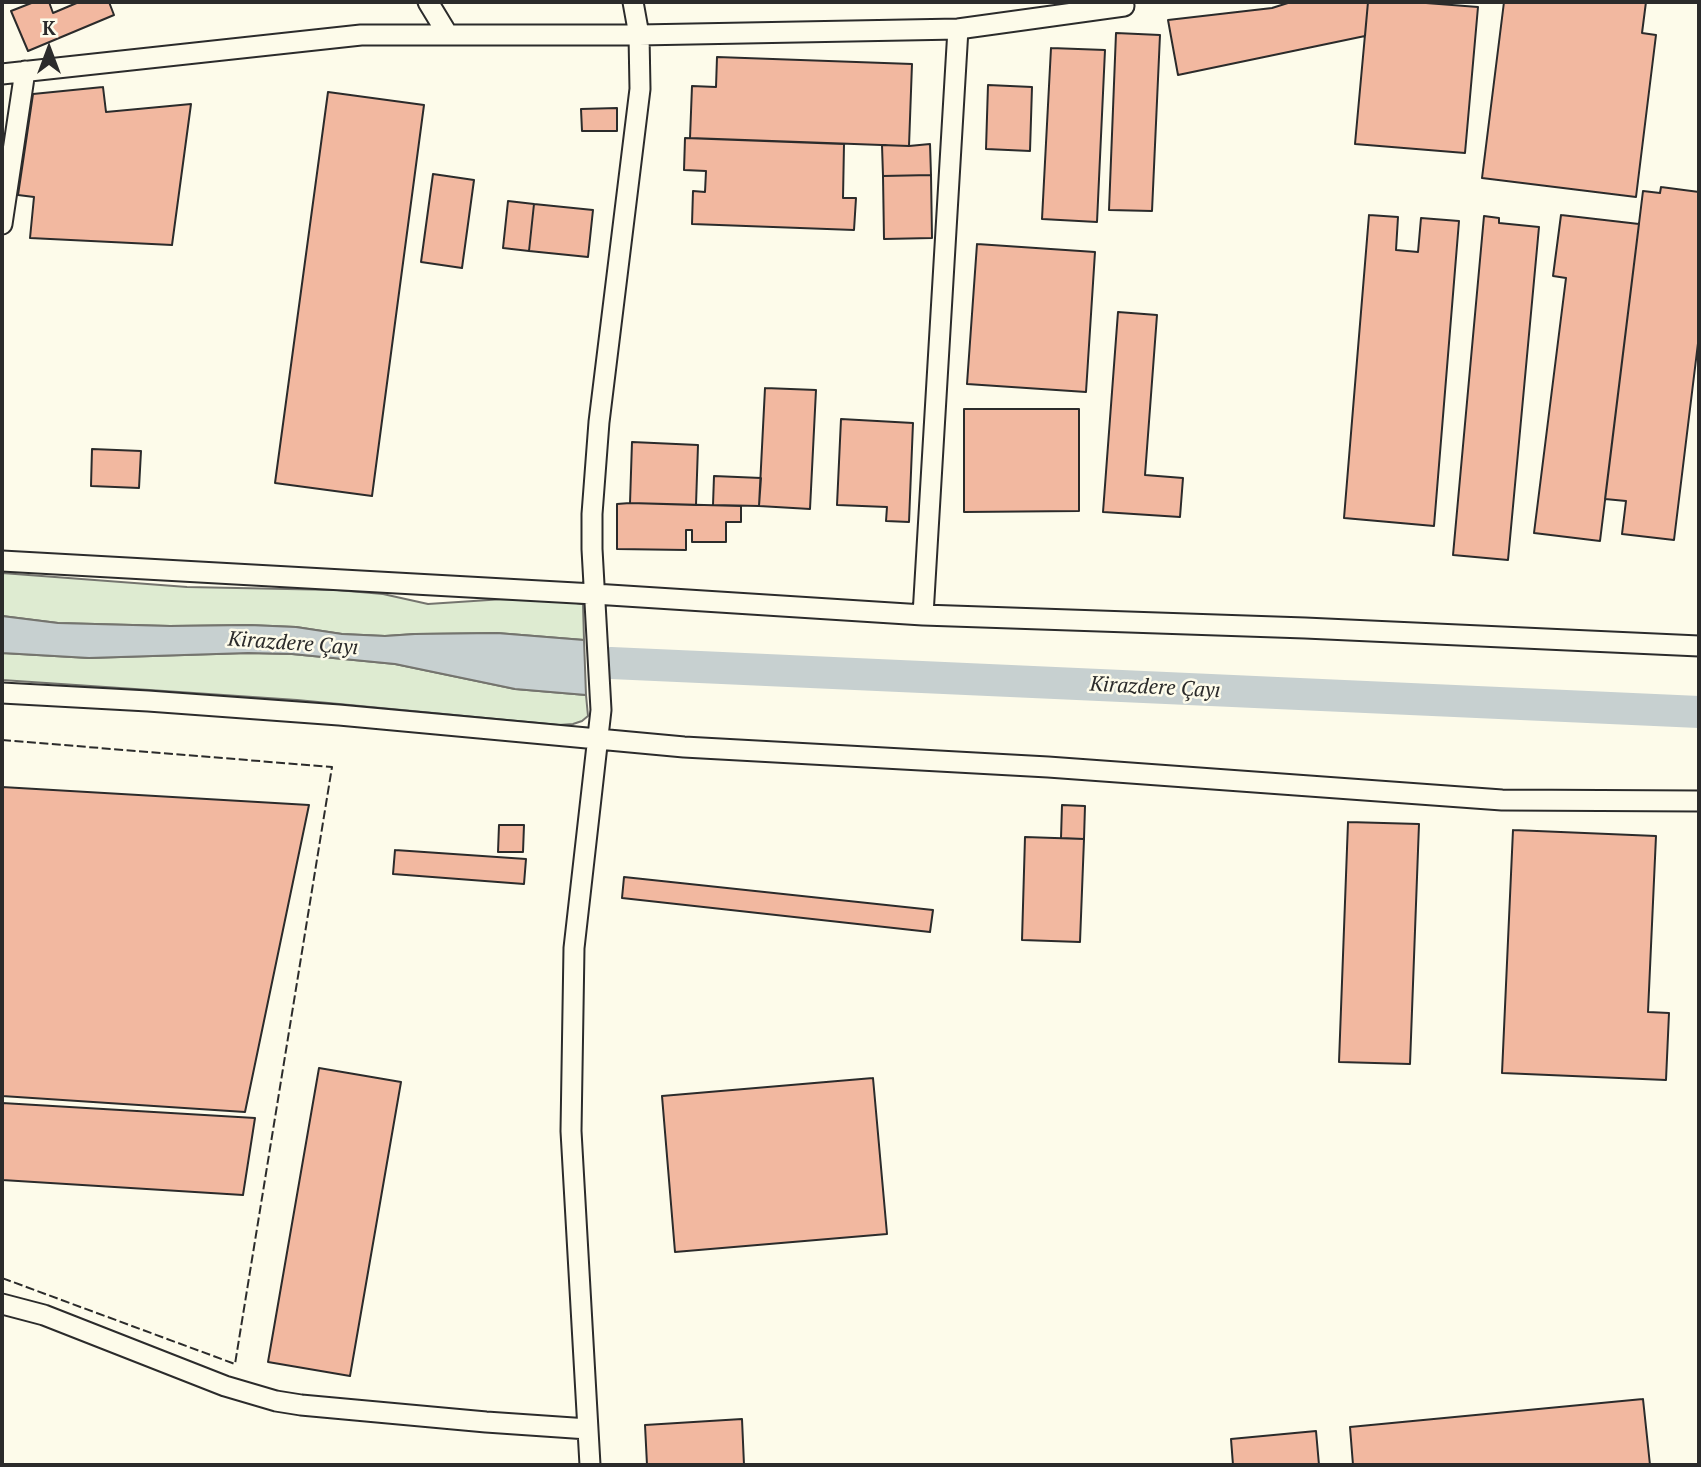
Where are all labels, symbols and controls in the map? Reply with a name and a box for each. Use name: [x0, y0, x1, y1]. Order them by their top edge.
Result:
north arrow: [14, 14, 84, 84]
text: K: [42, 15, 56, 40]
water label: Kirazdere Çayı: [227, 627, 359, 661]
water label: Kirazdere Çayı: [1089, 672, 1221, 704]

